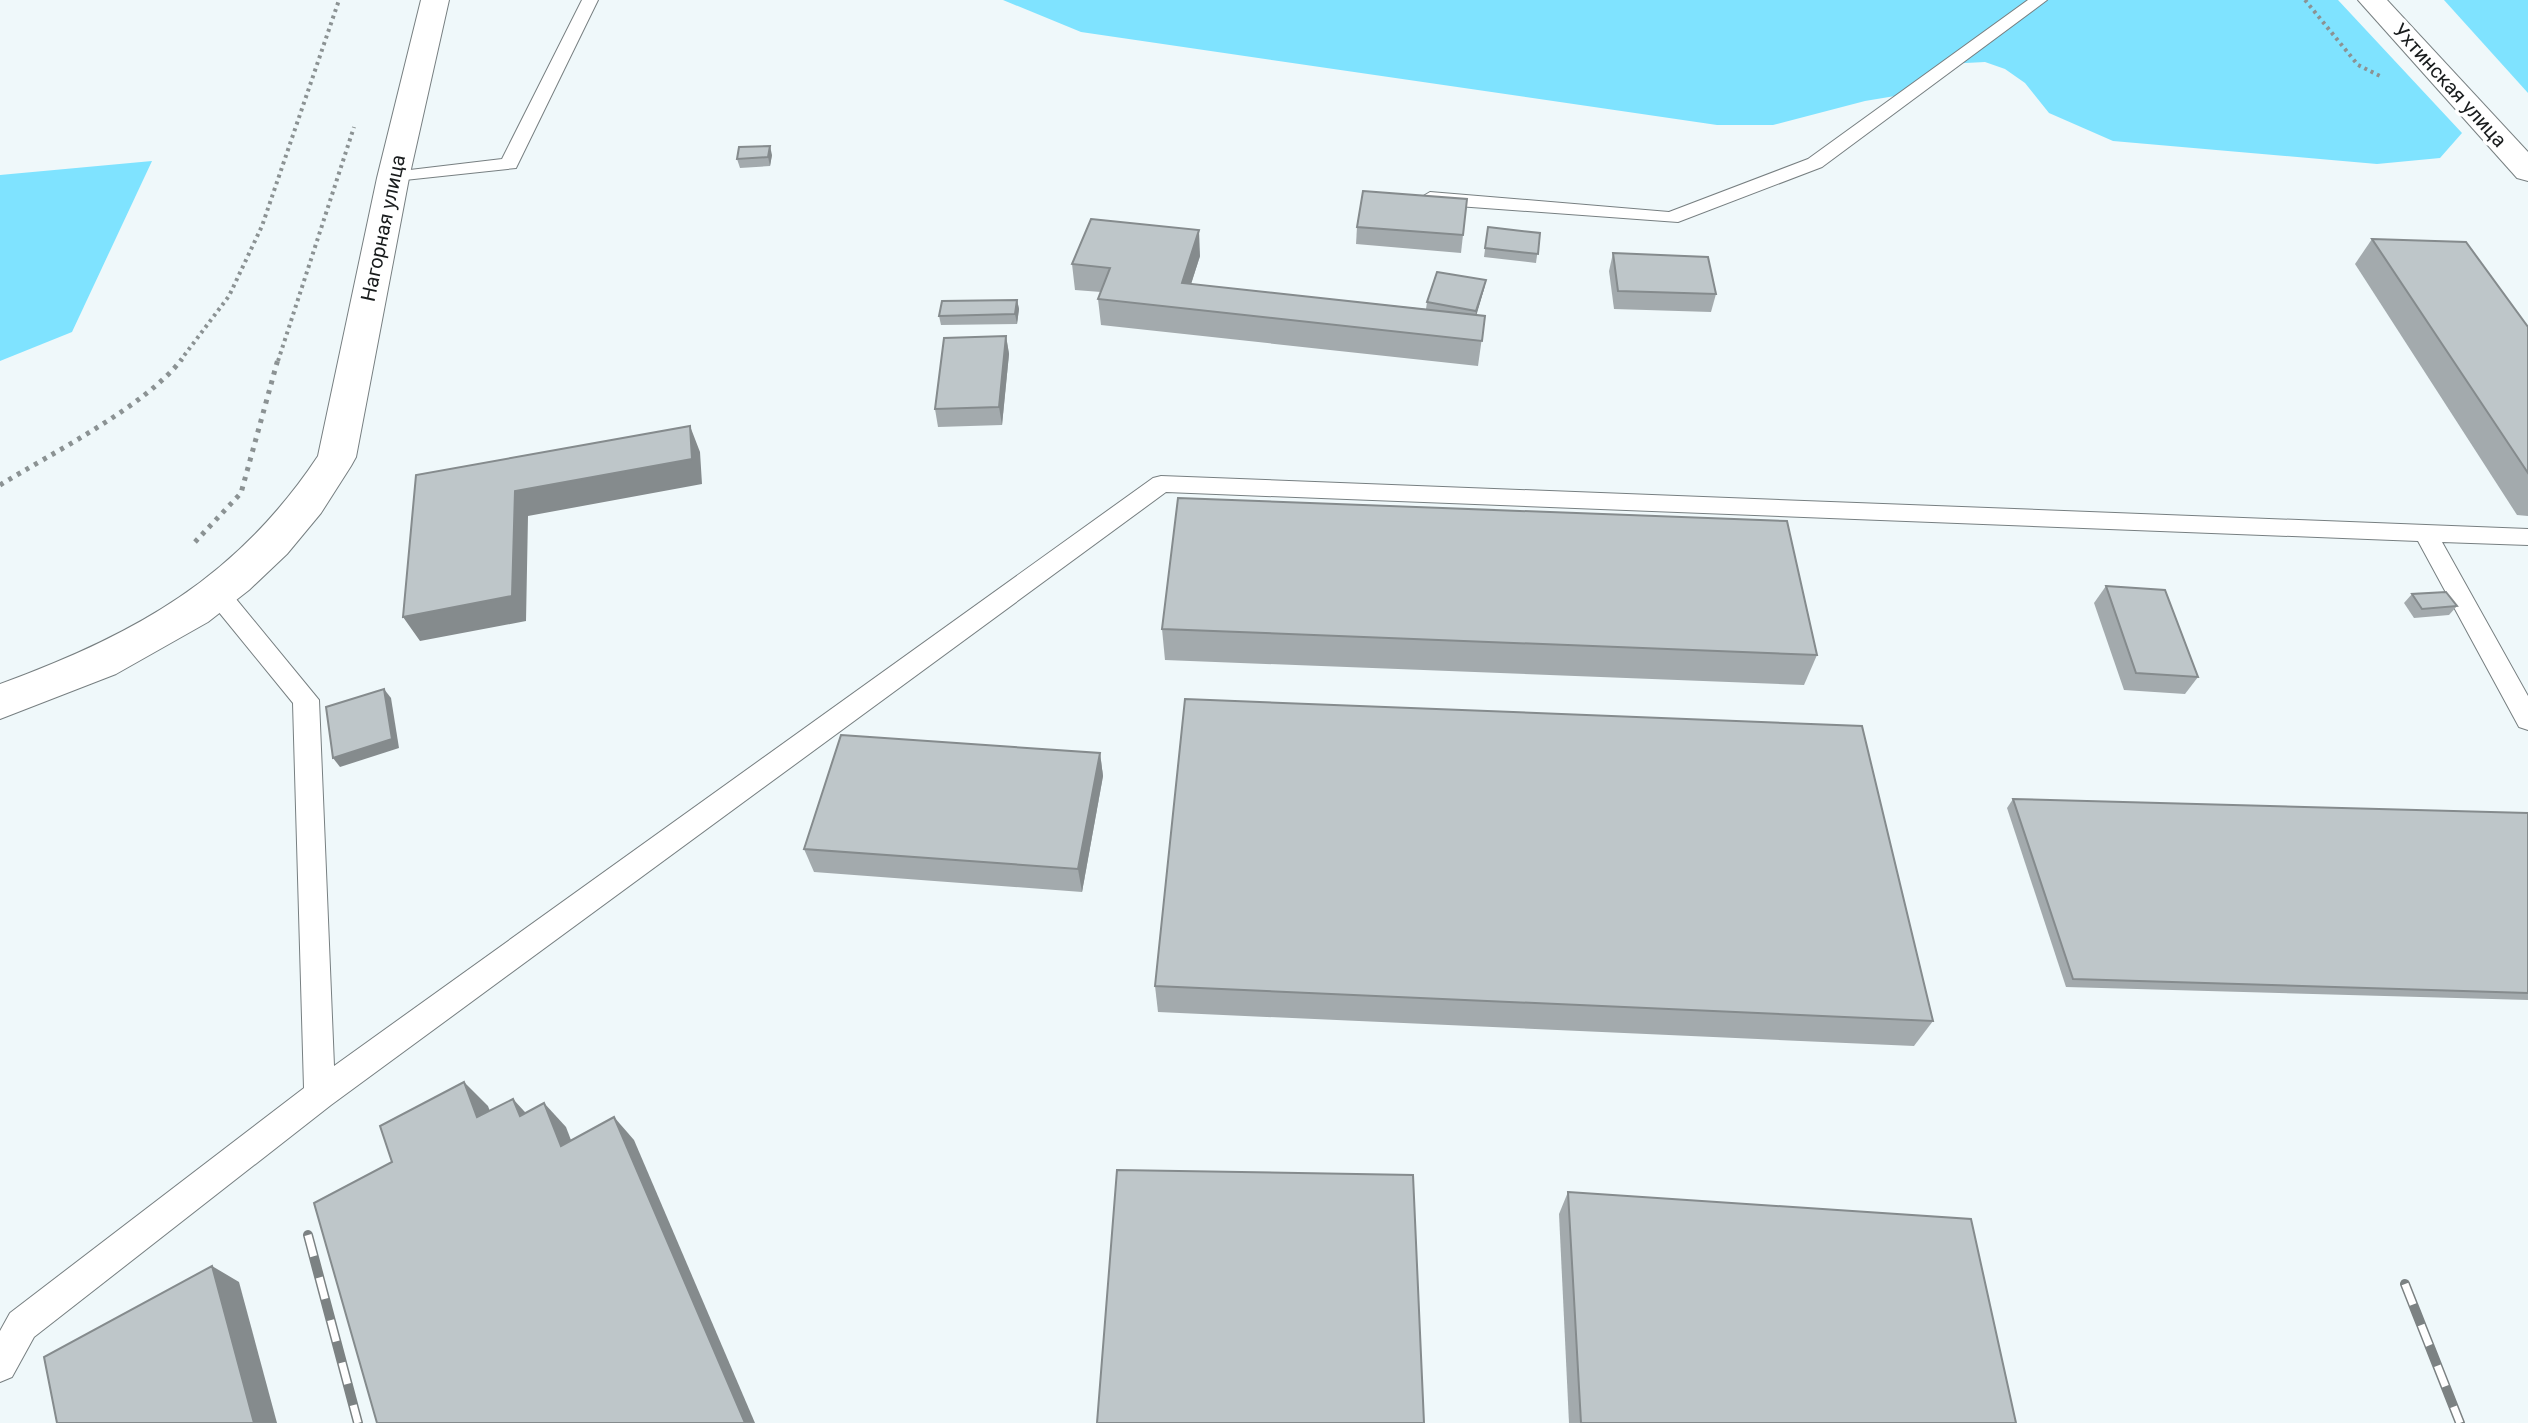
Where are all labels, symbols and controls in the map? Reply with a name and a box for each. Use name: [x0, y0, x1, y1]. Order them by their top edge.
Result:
street label: Ухтинская улица: [2388, 18, 2512, 152]
street label: Нагорная улица: [356, 153, 410, 303]

